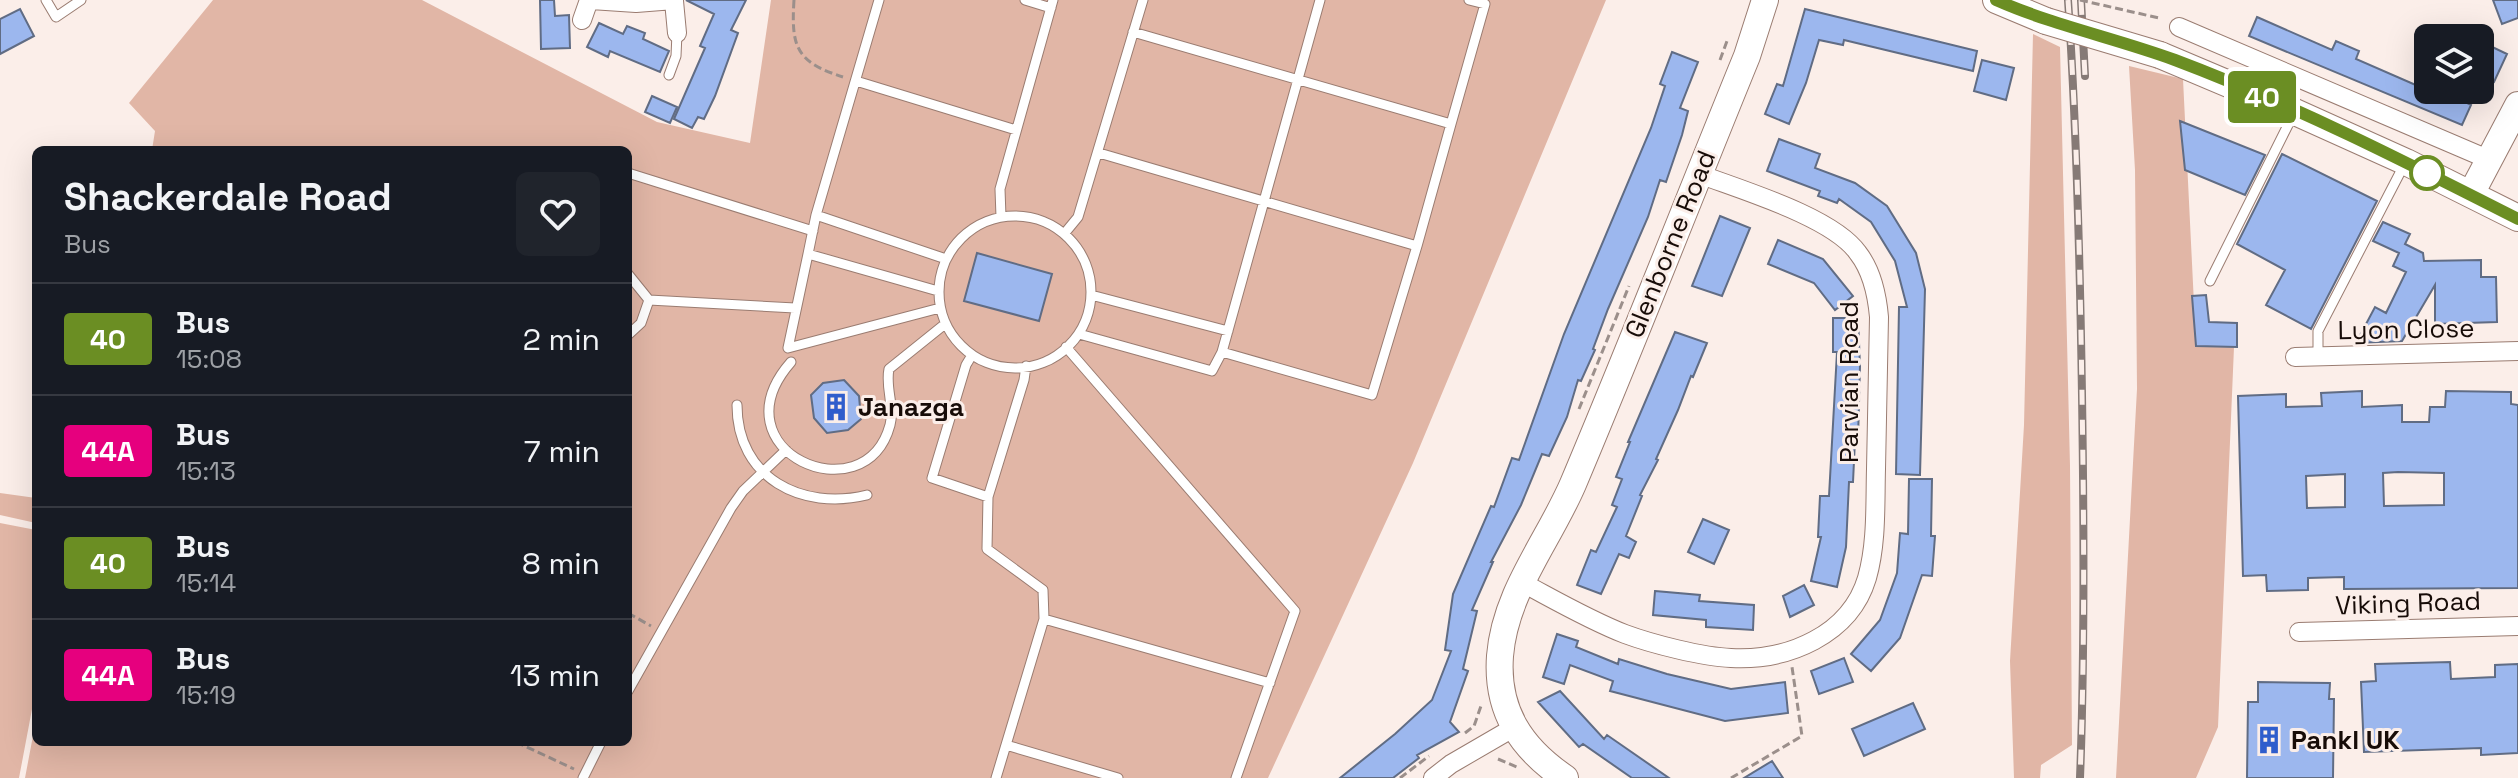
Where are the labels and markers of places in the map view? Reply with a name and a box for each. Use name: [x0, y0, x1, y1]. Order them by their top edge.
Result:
unlabelled marker: [2410, 156, 2444, 190]
place label: Janazga: [858, 390, 964, 424]
building icon: Janazga: [821, 392, 851, 422]
place label: Pankl UK: [2291, 723, 2400, 757]
building icon: Pankl UK: [2254, 725, 2284, 755]

